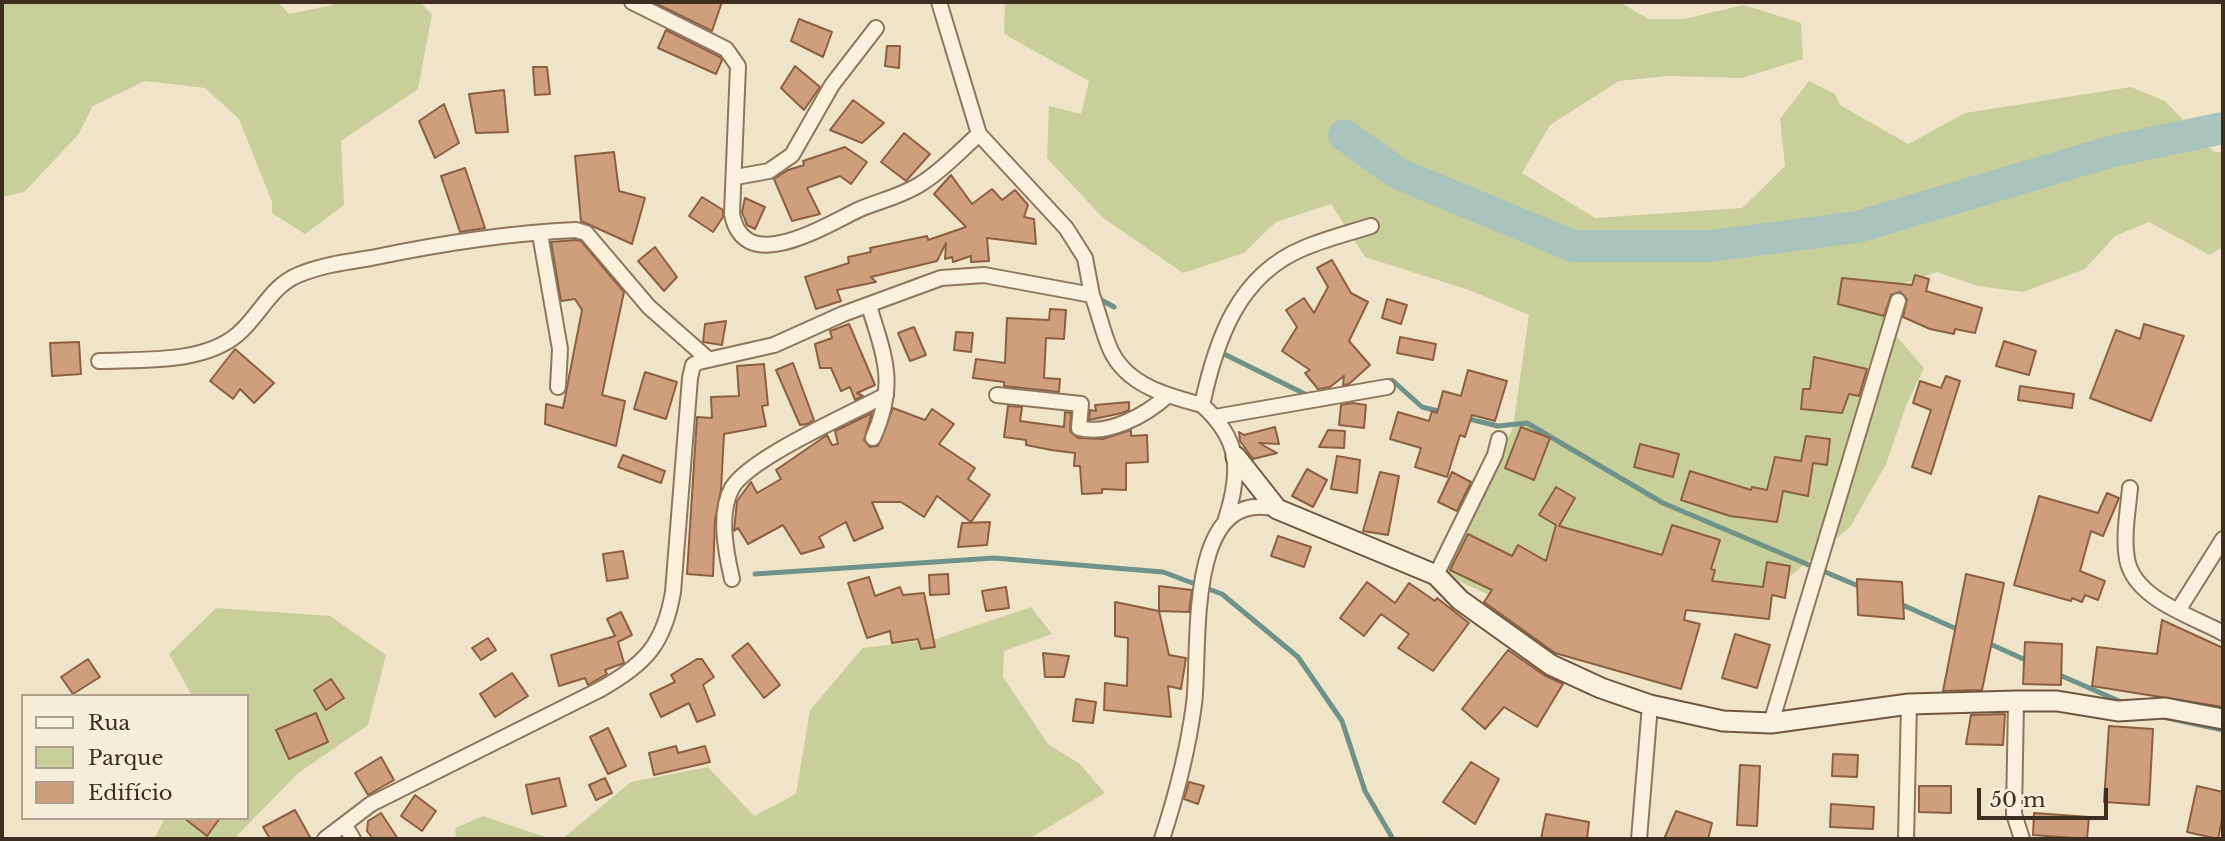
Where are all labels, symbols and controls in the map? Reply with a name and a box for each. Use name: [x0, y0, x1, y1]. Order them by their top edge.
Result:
legend: [21, 694, 248, 820]
text: Rua: [88, 710, 130, 736]
text: Parque: [88, 745, 163, 771]
scale bar: [1980, 774, 2111, 818]
text: Edifício: [88, 780, 173, 806]
text: 50 m: [1990, 787, 2045, 813]

